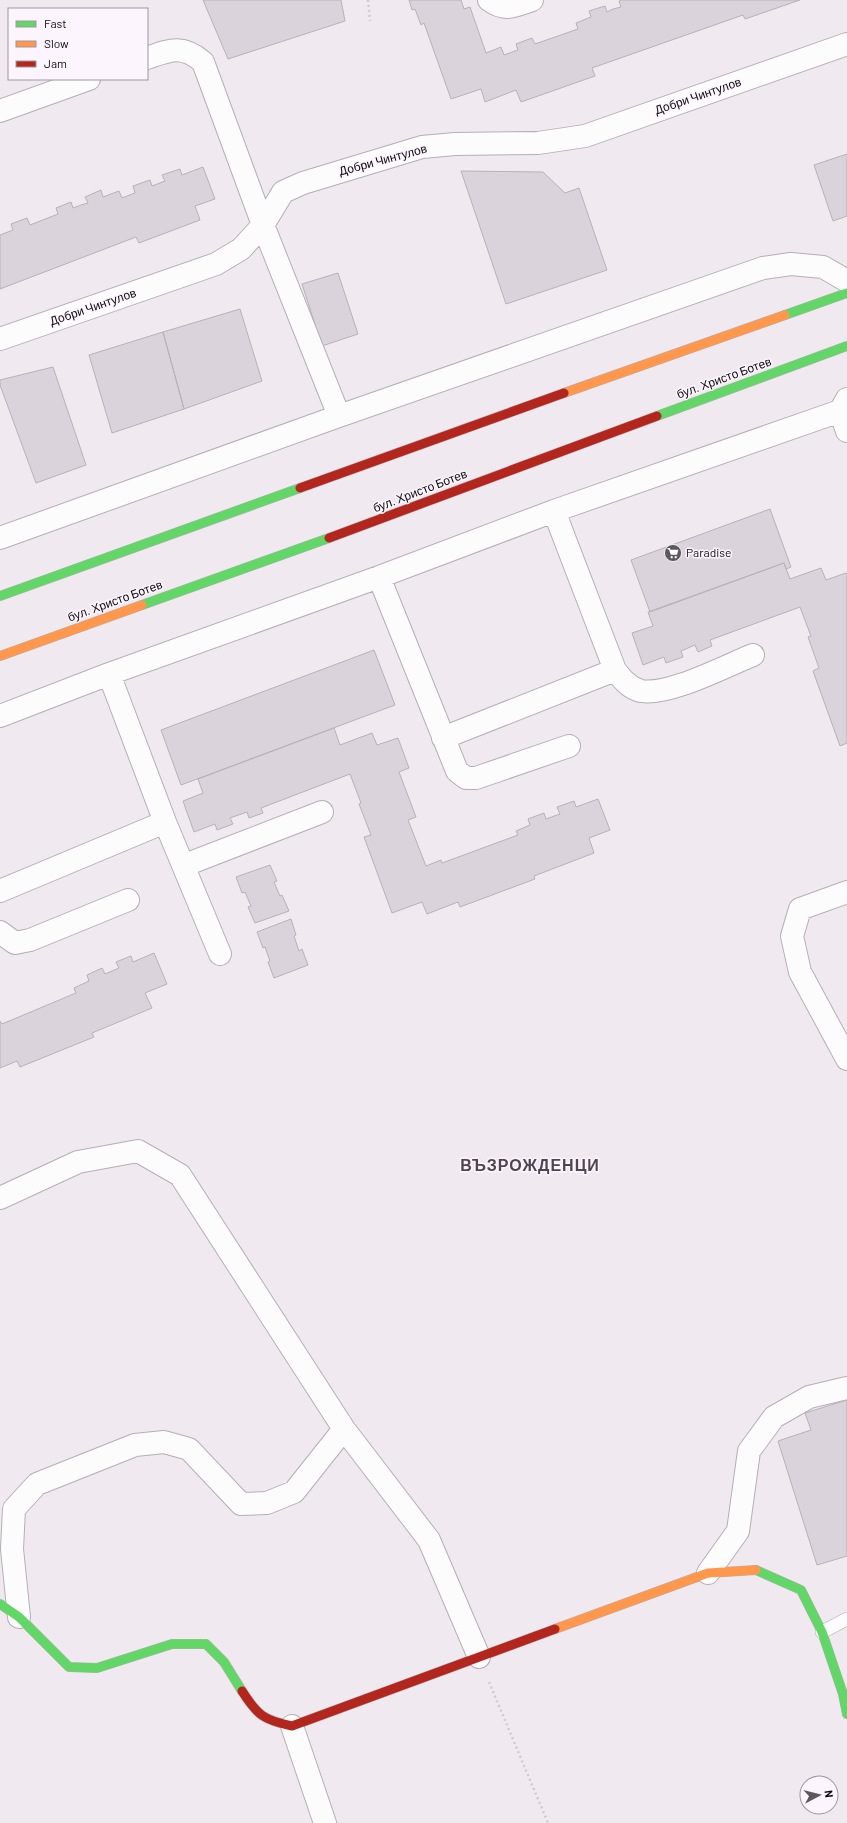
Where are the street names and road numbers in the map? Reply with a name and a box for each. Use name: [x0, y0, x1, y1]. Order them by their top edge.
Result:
street label: Добри Чинтулов: [653, 74, 743, 117]
street label: Добри Чинтулов: [337, 141, 429, 178]
street label: Добри Чинтулов: [48, 285, 138, 328]
street label: бул. Христо Ботев: [674, 353, 773, 402]
street label: бул. Христо Ботев: [371, 466, 469, 515]
street label: бул. Христо Ботев: [65, 576, 164, 625]

